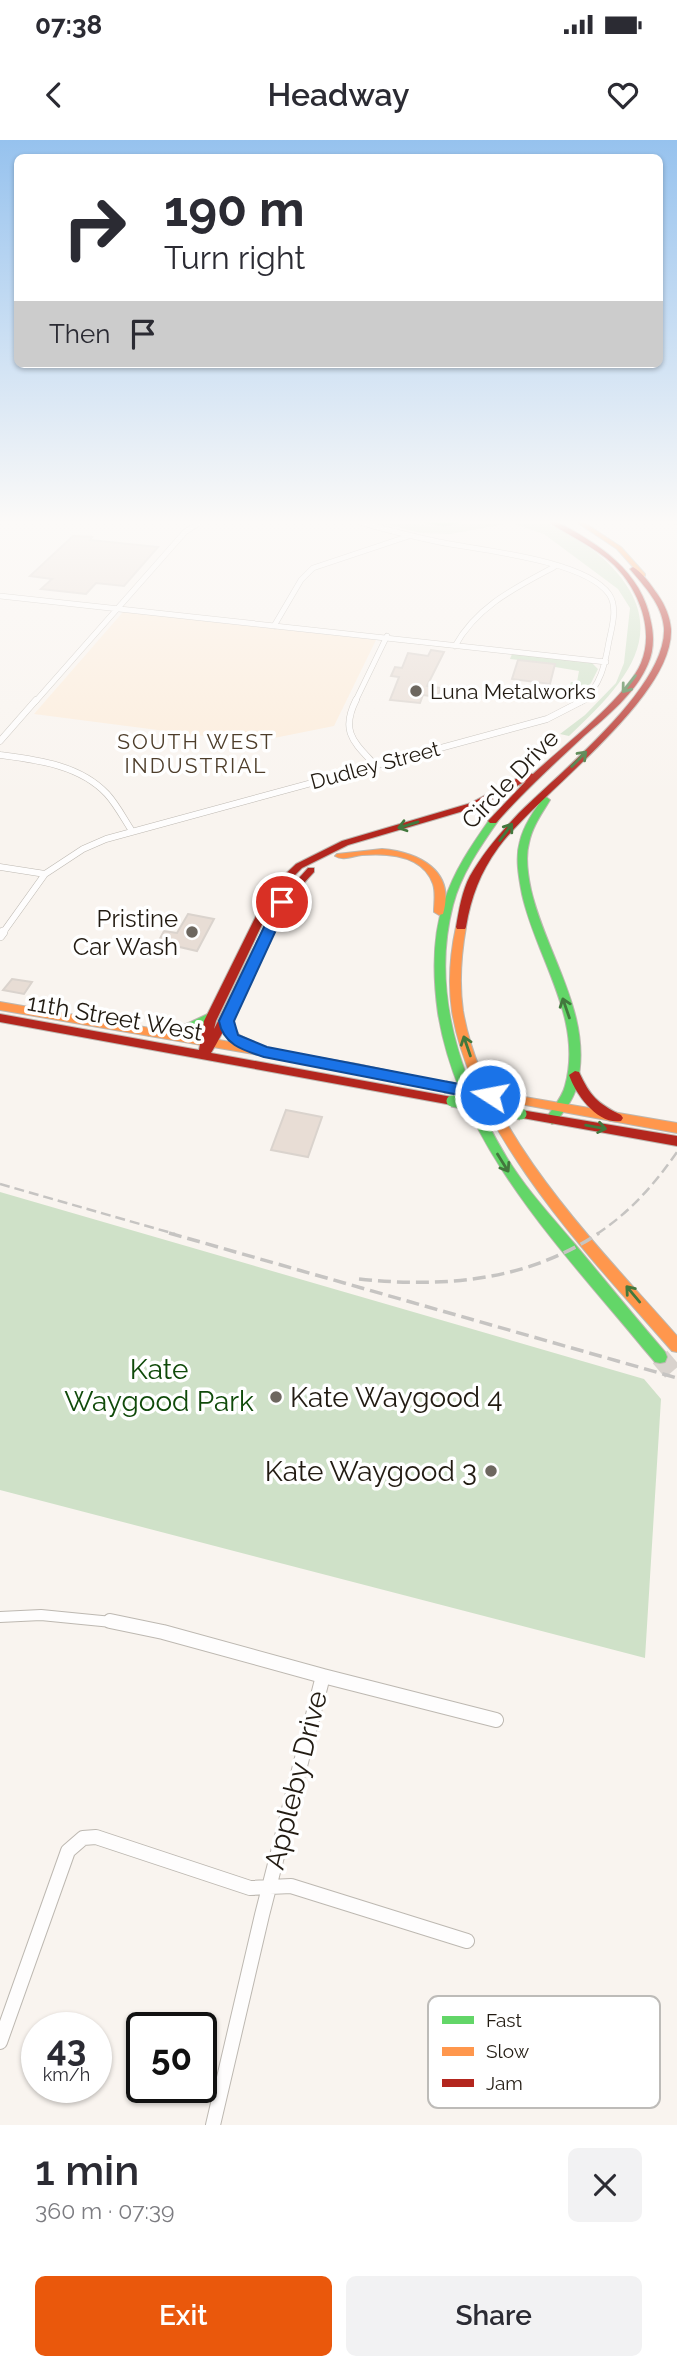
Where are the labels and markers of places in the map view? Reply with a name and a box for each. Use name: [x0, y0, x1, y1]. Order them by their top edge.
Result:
place label: Luna Metalworks: [430, 679, 596, 704]
marker: Luna Metalworks: [408, 683, 424, 699]
pin: [252, 872, 312, 932]
place label: Pristine Car Wash: [73, 904, 178, 961]
marker: Pristine Car Wash: [184, 924, 200, 940]
place label: Kate Waygood 4: [290, 1381, 503, 1414]
marker: Kate Waygood 4: [268, 1389, 284, 1405]
place label: Kate Waygood 3: [265, 1455, 477, 1488]
marker: Kate Waygood 3: [483, 1463, 499, 1479]

